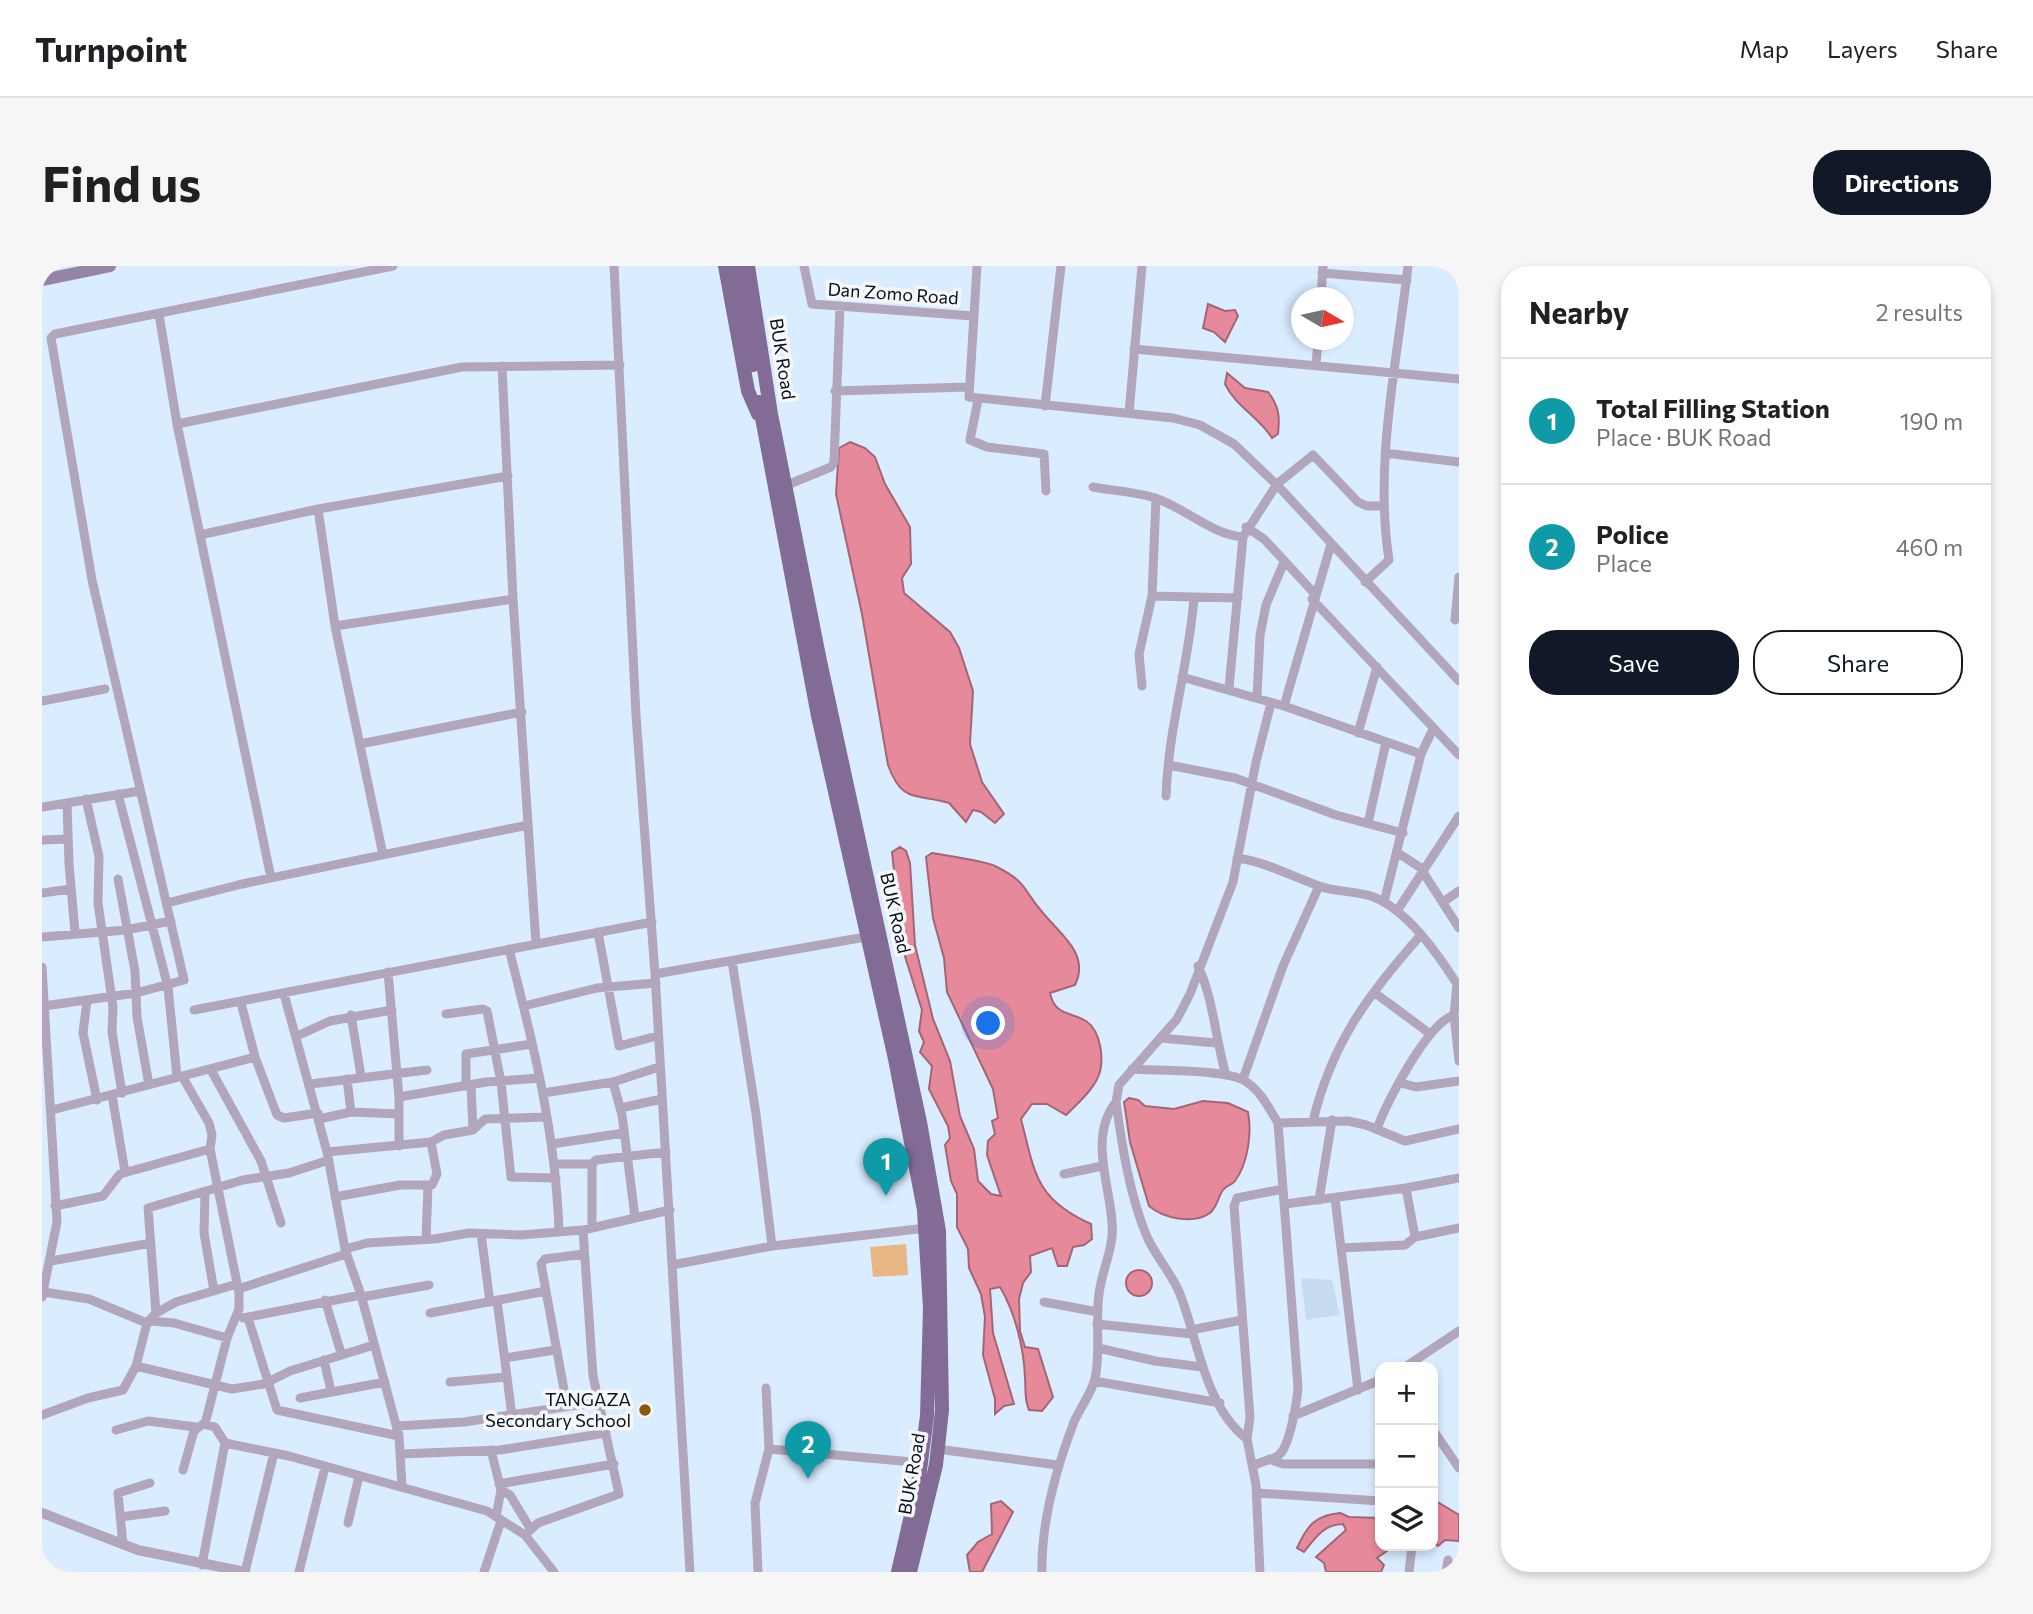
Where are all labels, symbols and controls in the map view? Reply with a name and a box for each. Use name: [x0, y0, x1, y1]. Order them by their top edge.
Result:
text: Turnpoint: [35, 28, 187, 69]
text: Map: [1740, 34, 1789, 63]
text: Layers: [1827, 34, 1898, 63]
text: Share: [1936, 34, 1998, 63]
button: Directions: [1813, 150, 1991, 215]
text: Find us: [42, 152, 201, 212]
street label: Dan Zomo Road: [827, 277, 959, 309]
north arrow: [1291, 287, 1354, 350]
text: Nearby: [1529, 293, 1629, 330]
text: 2 results: [1876, 298, 1963, 326]
street label: BUK Road: [766, 316, 800, 401]
text: Total Filling Station: [1596, 392, 1830, 423]
text: 1: [1547, 407, 1557, 435]
text: 190 m: [1900, 407, 1963, 435]
text: Place · BUK Road: [1596, 423, 1771, 451]
text: Police: [1596, 518, 1669, 549]
text: 2: [1545, 533, 1559, 561]
text: 460 m: [1896, 533, 1963, 561]
text: Place: [1596, 549, 1652, 577]
button: Save: [1529, 630, 1739, 695]
button: Share: [1753, 630, 1963, 695]
street label: BUK Road: [876, 870, 916, 955]
your location: [971, 1006, 1005, 1040]
pin: 1: [863, 1138, 909, 1196]
map controls: [1375, 1362, 1438, 1551]
button: +: [1375, 1362, 1438, 1425]
place label: TANGAZA Secondary School: [485, 1388, 631, 1431]
marker: TANGAZA Secondary School: [637, 1402, 653, 1418]
pin: 2: [785, 1421, 831, 1479]
button: −: [1375, 1425, 1438, 1488]
street label: BUK Road: [893, 1431, 929, 1516]
button: layers: [1375, 1488, 1438, 1551]

